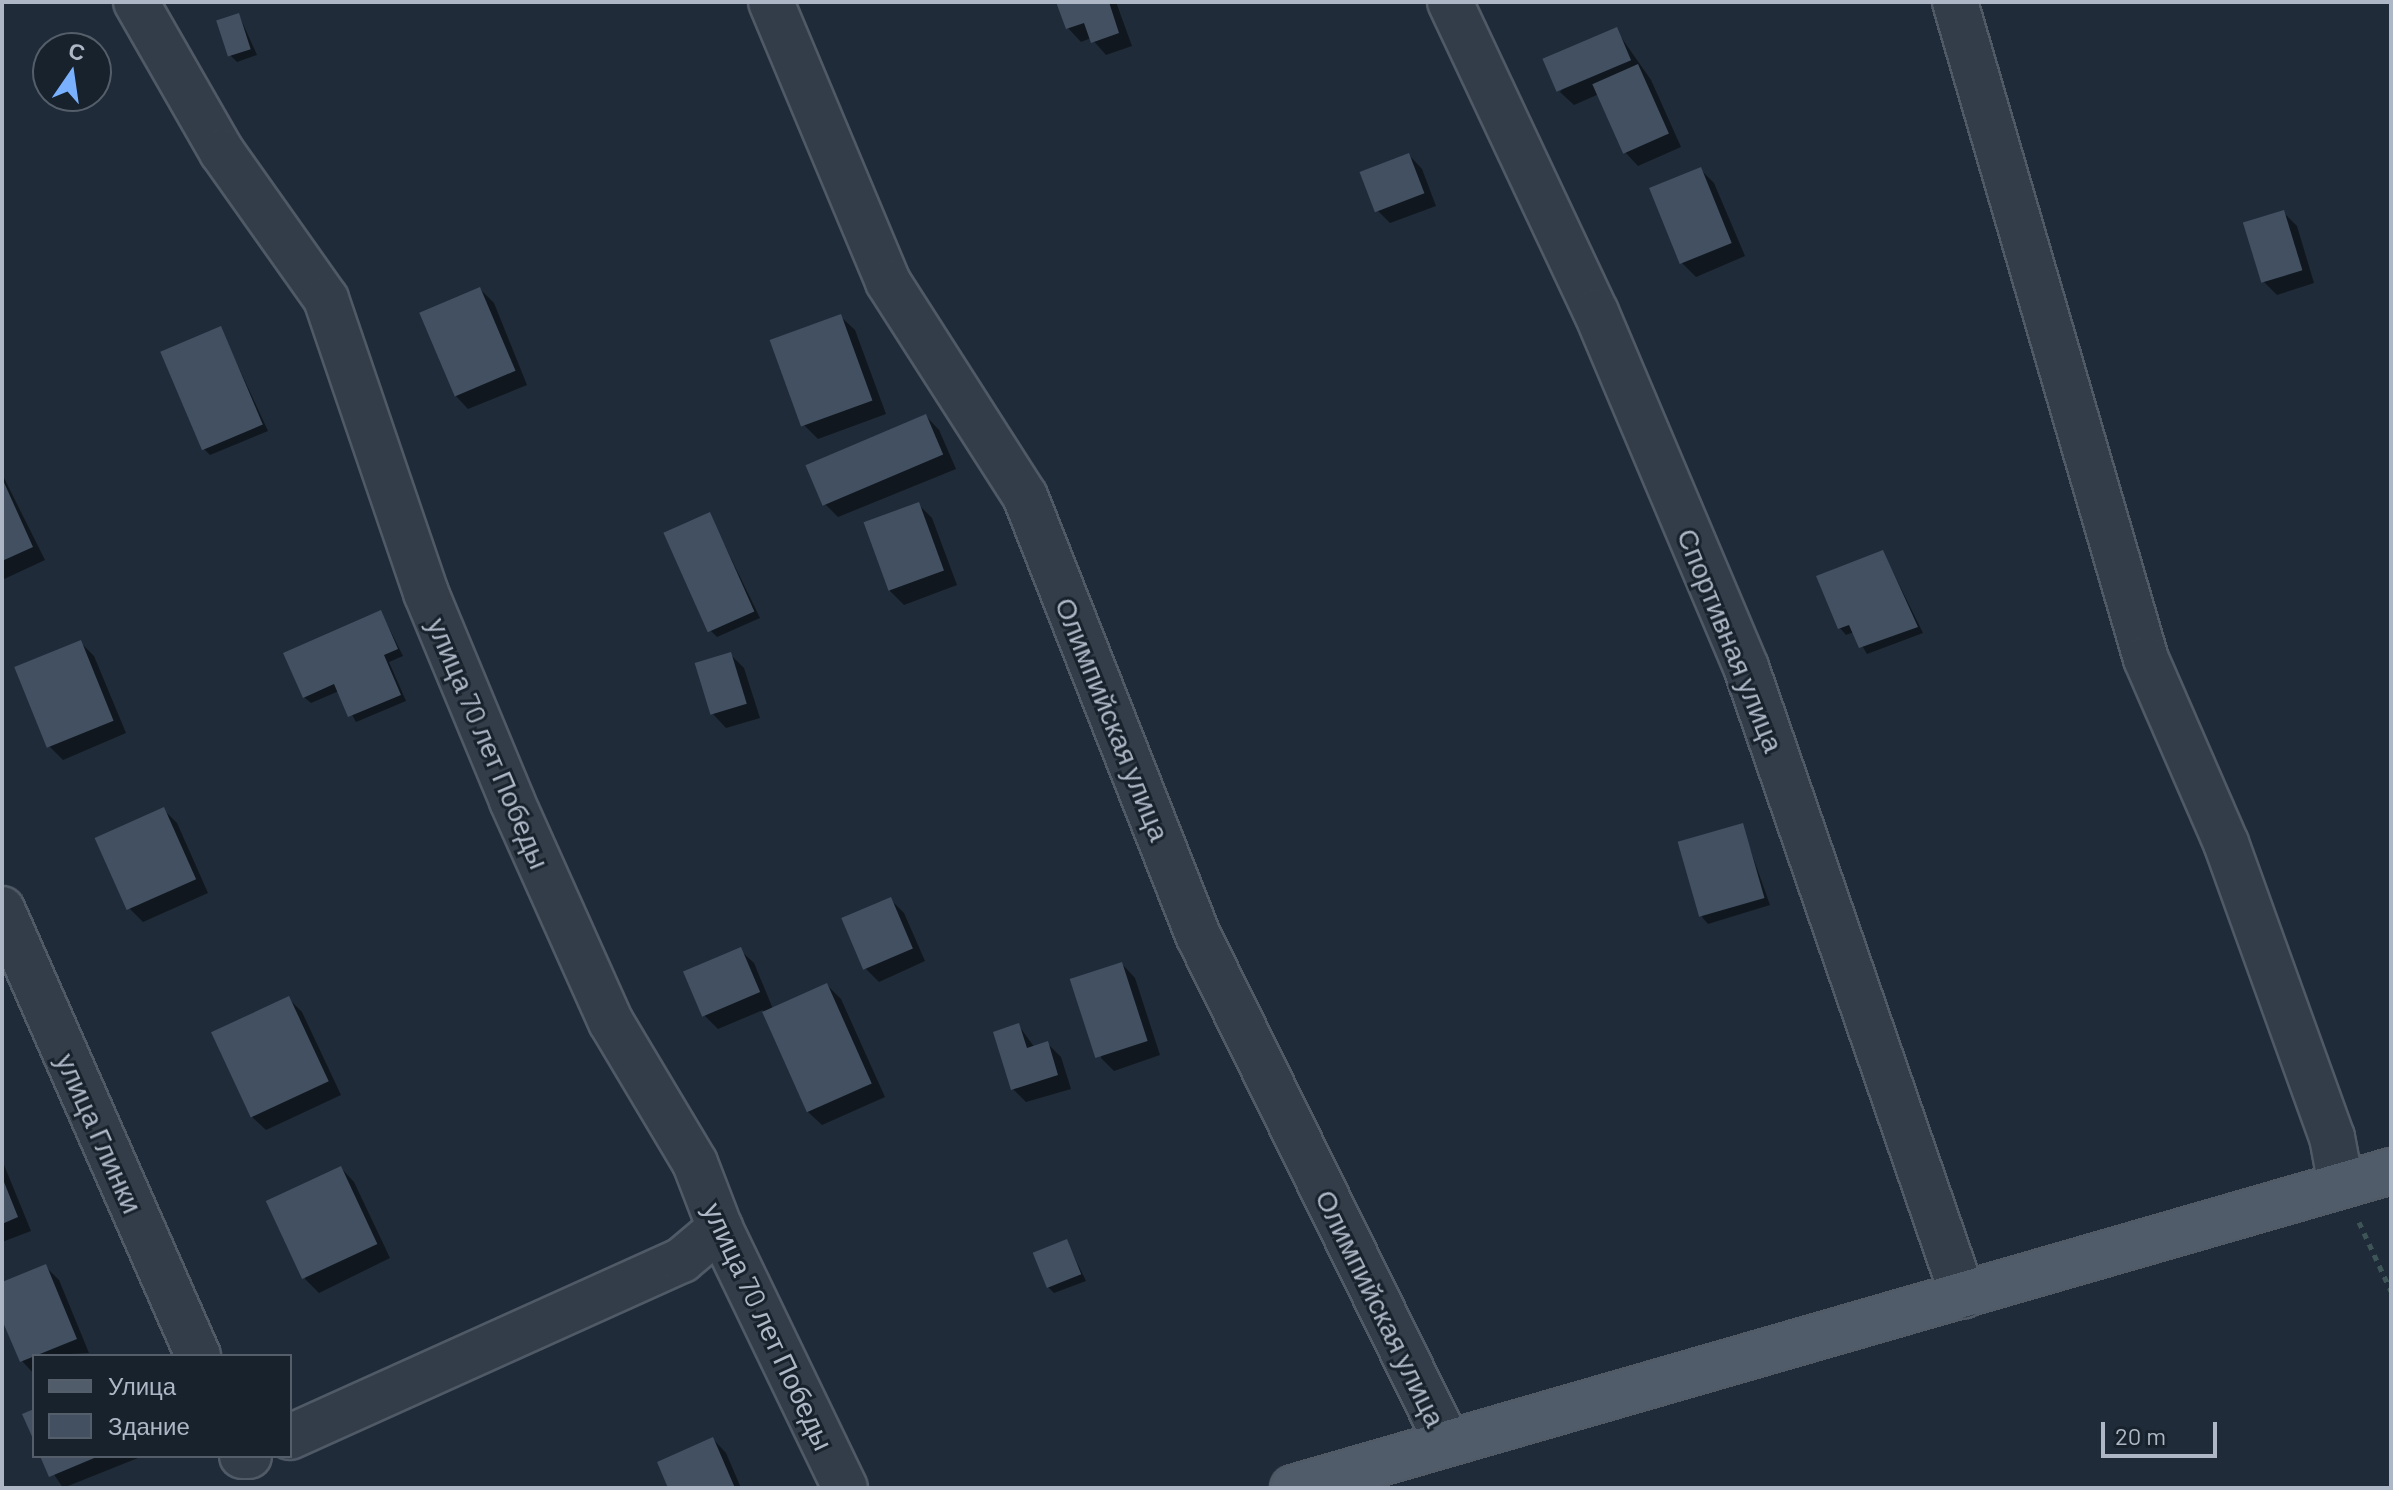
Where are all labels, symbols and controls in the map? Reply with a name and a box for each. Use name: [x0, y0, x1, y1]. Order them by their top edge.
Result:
north arrow: [32, 32, 112, 112]
text: С: [66, 36, 88, 65]
street label: Спортивная улица: [1671, 523, 1791, 757]
street label: Олимпийская улица: [1049, 592, 1177, 846]
street label: улица 70 лет Победы: [421, 612, 557, 874]
street label: улица Глинки: [50, 1048, 150, 1218]
street label: Олимпийская улица: [1309, 1184, 1453, 1432]
street label: улица 70 лет Победы: [697, 1197, 841, 1455]
legend: [32, 1354, 292, 1458]
text: Улица: [108, 1371, 176, 1400]
scale bar: [2105, 1406, 2221, 1456]
text: Здание: [108, 1411, 190, 1440]
text: 20 m: [2115, 1421, 2166, 1450]

